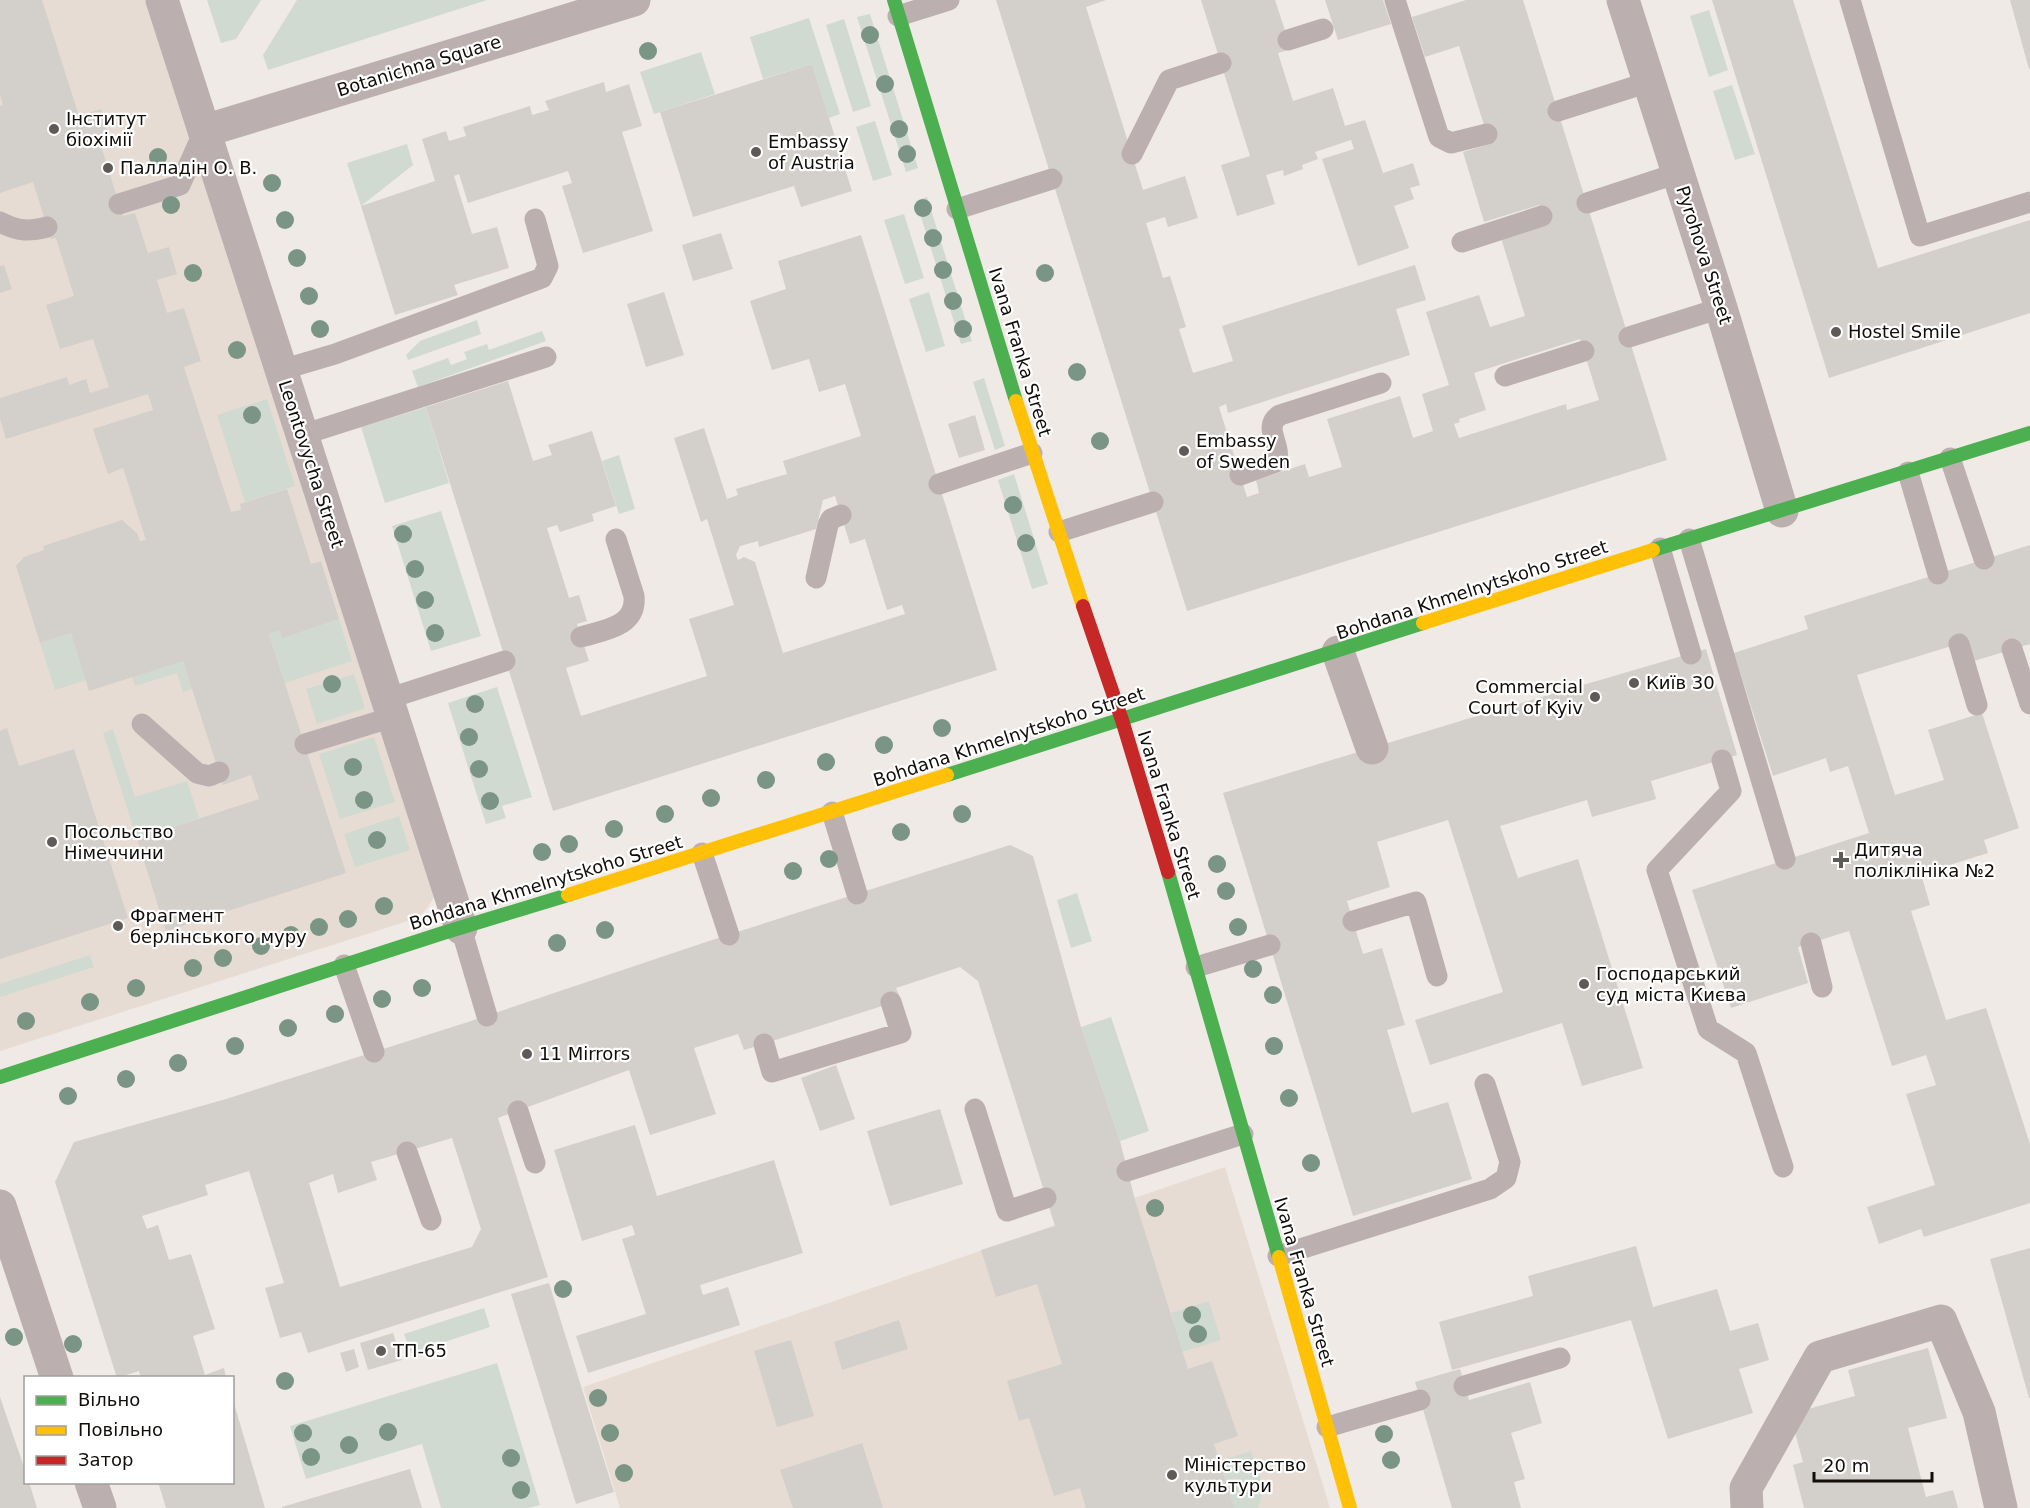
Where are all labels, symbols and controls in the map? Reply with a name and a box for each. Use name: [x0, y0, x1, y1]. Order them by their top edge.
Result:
street label: Botanichna Square: [334, 31, 504, 101]
place label: Інститут біохімії: [66, 108, 147, 150]
marker: Інститут біохімії: [47, 122, 61, 136]
place label: Embassy of Austria: [768, 131, 855, 173]
marker: Embassy of Austria: [749, 145, 763, 159]
place label: Палладін О. В.: [120, 157, 257, 178]
marker: Палладін О. В.: [101, 161, 115, 175]
street label: Pyrohova Street: [1672, 183, 1737, 327]
street label: Ivana Franka Street: [985, 265, 1056, 439]
place label: Hostel Smile: [1848, 321, 1961, 342]
marker: Hostel Smile: [1829, 325, 1843, 339]
street label: Leontovycha Street: [274, 377, 349, 550]
place label: Embassy of Sweden: [1196, 430, 1290, 472]
marker: Embassy of Sweden: [1177, 444, 1191, 458]
street label: Bohdana Khmelnytskoho Street: [1333, 536, 1610, 643]
place label: Київ 30: [1646, 672, 1715, 693]
place label: Commercial Court of Kyiv: [1468, 676, 1583, 718]
marker: Київ 30: [1627, 676, 1641, 690]
street label: Bohdana Khmelnytskoho Street: [870, 683, 1147, 790]
marker: Commercial Court of Kyiv: [1588, 690, 1602, 704]
street label: Ivana Franka Street: [1134, 728, 1205, 902]
place label: Посольство Німеччини: [64, 821, 174, 863]
street label: Bohdana Khmelnytskoho Street: [407, 831, 685, 934]
marker: Посольство Німеччини: [45, 835, 59, 849]
place label: Дитяча поліклініка №2: [1854, 839, 1995, 881]
marker: Дитяча поліклініка №2: [1832, 851, 1850, 869]
place label: Фрагмент берлінського муру: [130, 905, 307, 947]
marker: Фрагмент берлінського муру: [111, 919, 125, 933]
place label: Господарський суд міста Києва: [1596, 963, 1746, 1005]
marker: Господарський суд міста Києва: [1577, 977, 1591, 991]
place label: 11 Mirrors: [539, 1043, 630, 1064]
marker: 11 Mirrors: [520, 1047, 534, 1061]
street label: Ivana Franka Street: [1270, 1195, 1339, 1369]
place label: ТП-65: [392, 1340, 447, 1361]
marker: ТП-65: [374, 1344, 388, 1358]
legend: [24, 1376, 234, 1484]
text: Вільно: [78, 1389, 140, 1410]
text: Повільно: [78, 1419, 163, 1440]
scale bar: [1814, 1445, 1932, 1483]
text: Затор: [78, 1449, 134, 1470]
place label: Міністерство культури: [1184, 1454, 1306, 1496]
text: 20 m: [1823, 1455, 1869, 1476]
marker: Міністерство культури: [1165, 1468, 1179, 1482]

